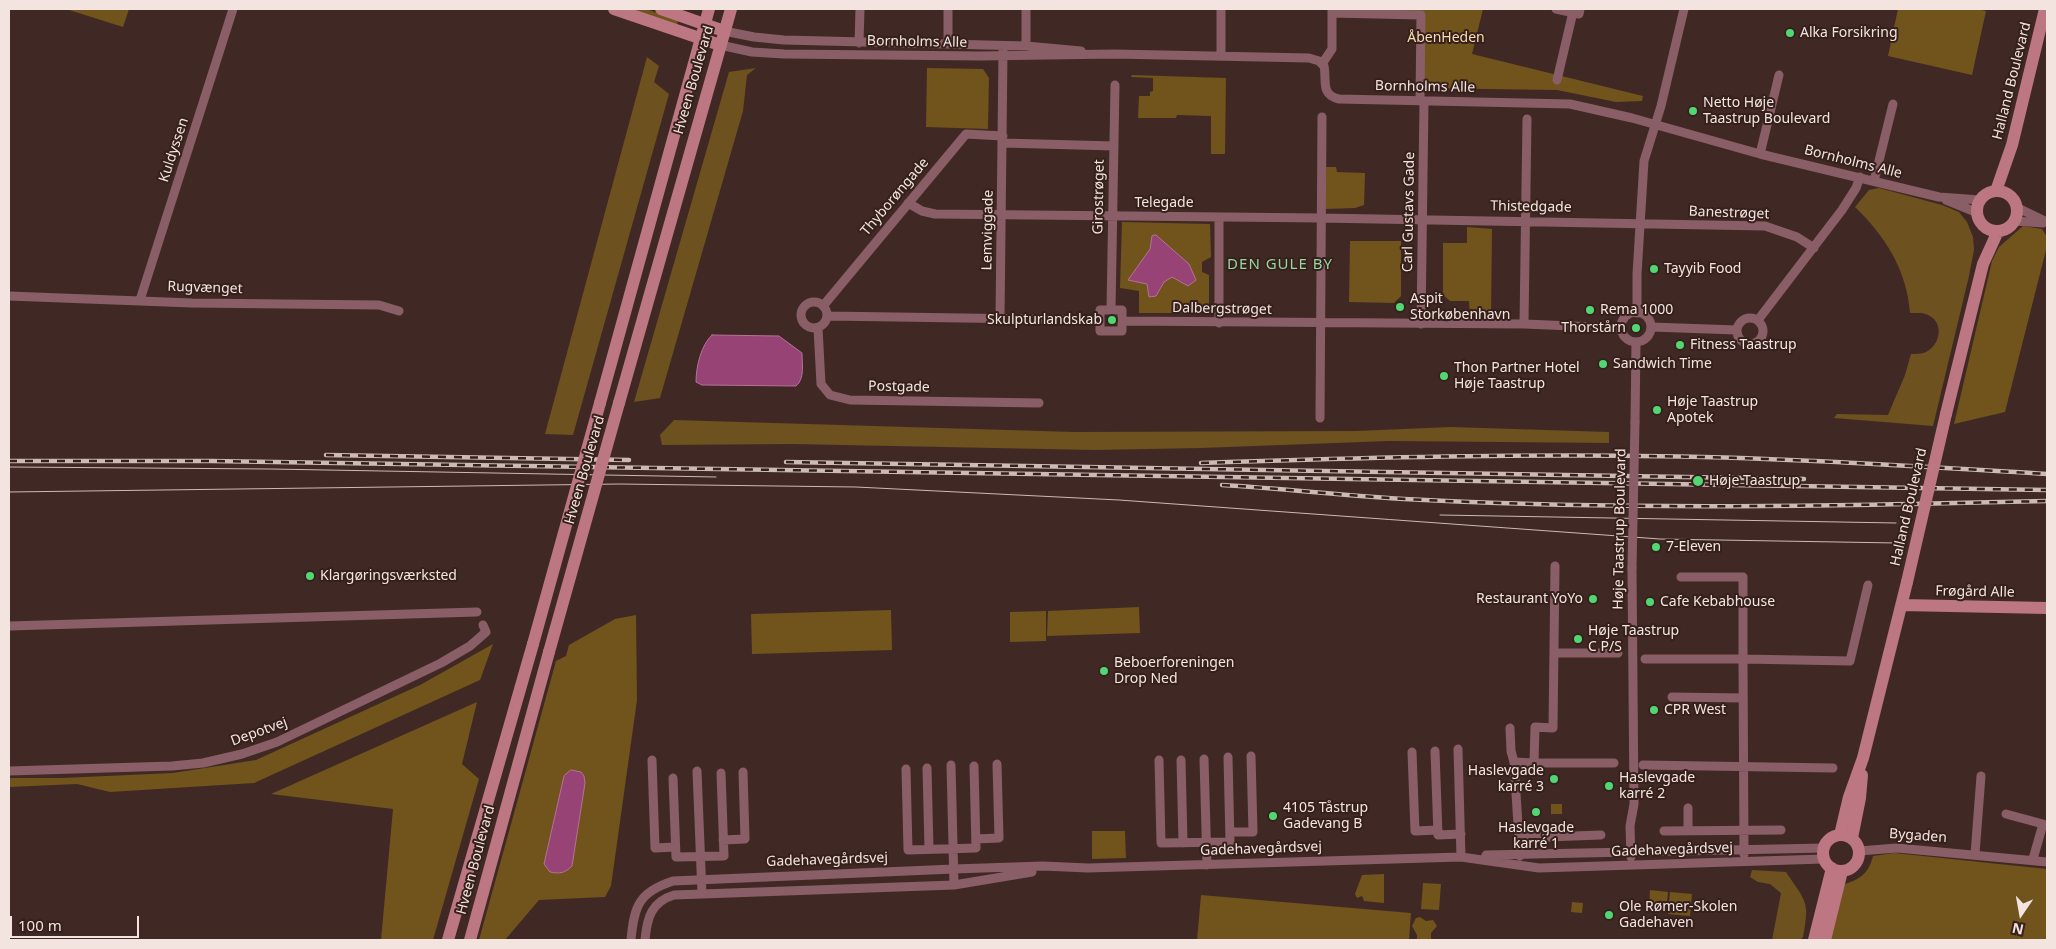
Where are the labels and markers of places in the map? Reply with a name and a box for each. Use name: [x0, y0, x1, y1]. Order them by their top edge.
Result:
place label: Alka Forsikring: [1800, 25, 1897, 41]
marker: Alka Forsikring: [1784, 27, 1796, 39]
place label: Netto Høje Taastrup Boulevard: [1703, 95, 1830, 128]
marker: Netto Høje Taastrup Boulevard: [1687, 105, 1699, 117]
place label: Tayyib Food: [1664, 261, 1741, 277]
marker: Tayyib Food: [1648, 263, 1660, 275]
place label: Aspit Storkøbenhavn: [1410, 291, 1510, 324]
marker: Aspit Storkøbenhavn: [1394, 301, 1406, 313]
place label: Rema 1000: [1600, 302, 1673, 318]
marker: Rema 1000: [1584, 304, 1596, 316]
place label: Skulpturlandskab: [987, 312, 1102, 328]
marker: Skulpturlandskab: [1106, 314, 1118, 326]
place label: Thorstårn: [1561, 320, 1626, 336]
marker: Thorstårn: [1630, 322, 1642, 334]
place label: Fitness Taastrup: [1690, 337, 1797, 353]
marker: Fitness Taastrup: [1674, 339, 1686, 351]
place label: Sandwich Time: [1613, 356, 1712, 372]
marker: Sandwich Time: [1597, 358, 1609, 370]
place label: Thon Partner Hotel Høje Taastrup: [1454, 360, 1580, 392]
marker: Thon Partner Hotel Høje Taastrup: [1438, 370, 1450, 382]
place label: Høje Taastrup Apotek: [1667, 394, 1758, 427]
marker: Høje Taastrup Apotek: [1651, 404, 1663, 416]
place label: Høje Taastrup: [1709, 473, 1800, 489]
marker: Høje Taastrup: [1691, 474, 1705, 488]
place label: 7-Eleven: [1666, 539, 1721, 555]
marker: 7-Eleven: [1650, 541, 1662, 553]
place label: Klargøringsværksted: [320, 568, 457, 584]
marker: Klargøringsværksted: [304, 570, 316, 582]
place label: Restaurant YoYo: [1476, 591, 1583, 607]
marker: Restaurant YoYo: [1587, 593, 1599, 605]
place label: Cafe Kebabhouse: [1660, 594, 1775, 610]
marker: Cafe Kebabhouse: [1644, 596, 1656, 608]
place label: Høje Taastrup C P/S: [1588, 623, 1679, 656]
marker: Høje Taastrup C P/S: [1572, 633, 1584, 645]
place label: Beboerforeningen Drop Ned: [1114, 655, 1235, 688]
marker: Beboerforeningen Drop Ned: [1098, 665, 1110, 677]
place label: CPR West: [1664, 702, 1726, 718]
marker: CPR West: [1648, 704, 1660, 716]
place label: Haslevgade karré 3: [1468, 763, 1544, 796]
place label: Haslevgade karré 2: [1619, 770, 1695, 802]
marker: Haslevgade karré 3: [1548, 773, 1560, 785]
marker: Haslevgade karré 2: [1603, 780, 1615, 792]
place label: 4105 Tåstrup Gadevang B: [1283, 800, 1368, 832]
marker: Haslevgade karré 1: [1530, 806, 1542, 818]
marker: 4105 Tåstrup Gadevang B: [1267, 810, 1279, 822]
place label: Haslevgade karré 1: [1498, 820, 1574, 852]
place label: Ole Rømer-Skolen Gadehaven: [1619, 899, 1737, 932]
marker: Ole Rømer-Skolen Gadehaven: [1603, 909, 1615, 921]

